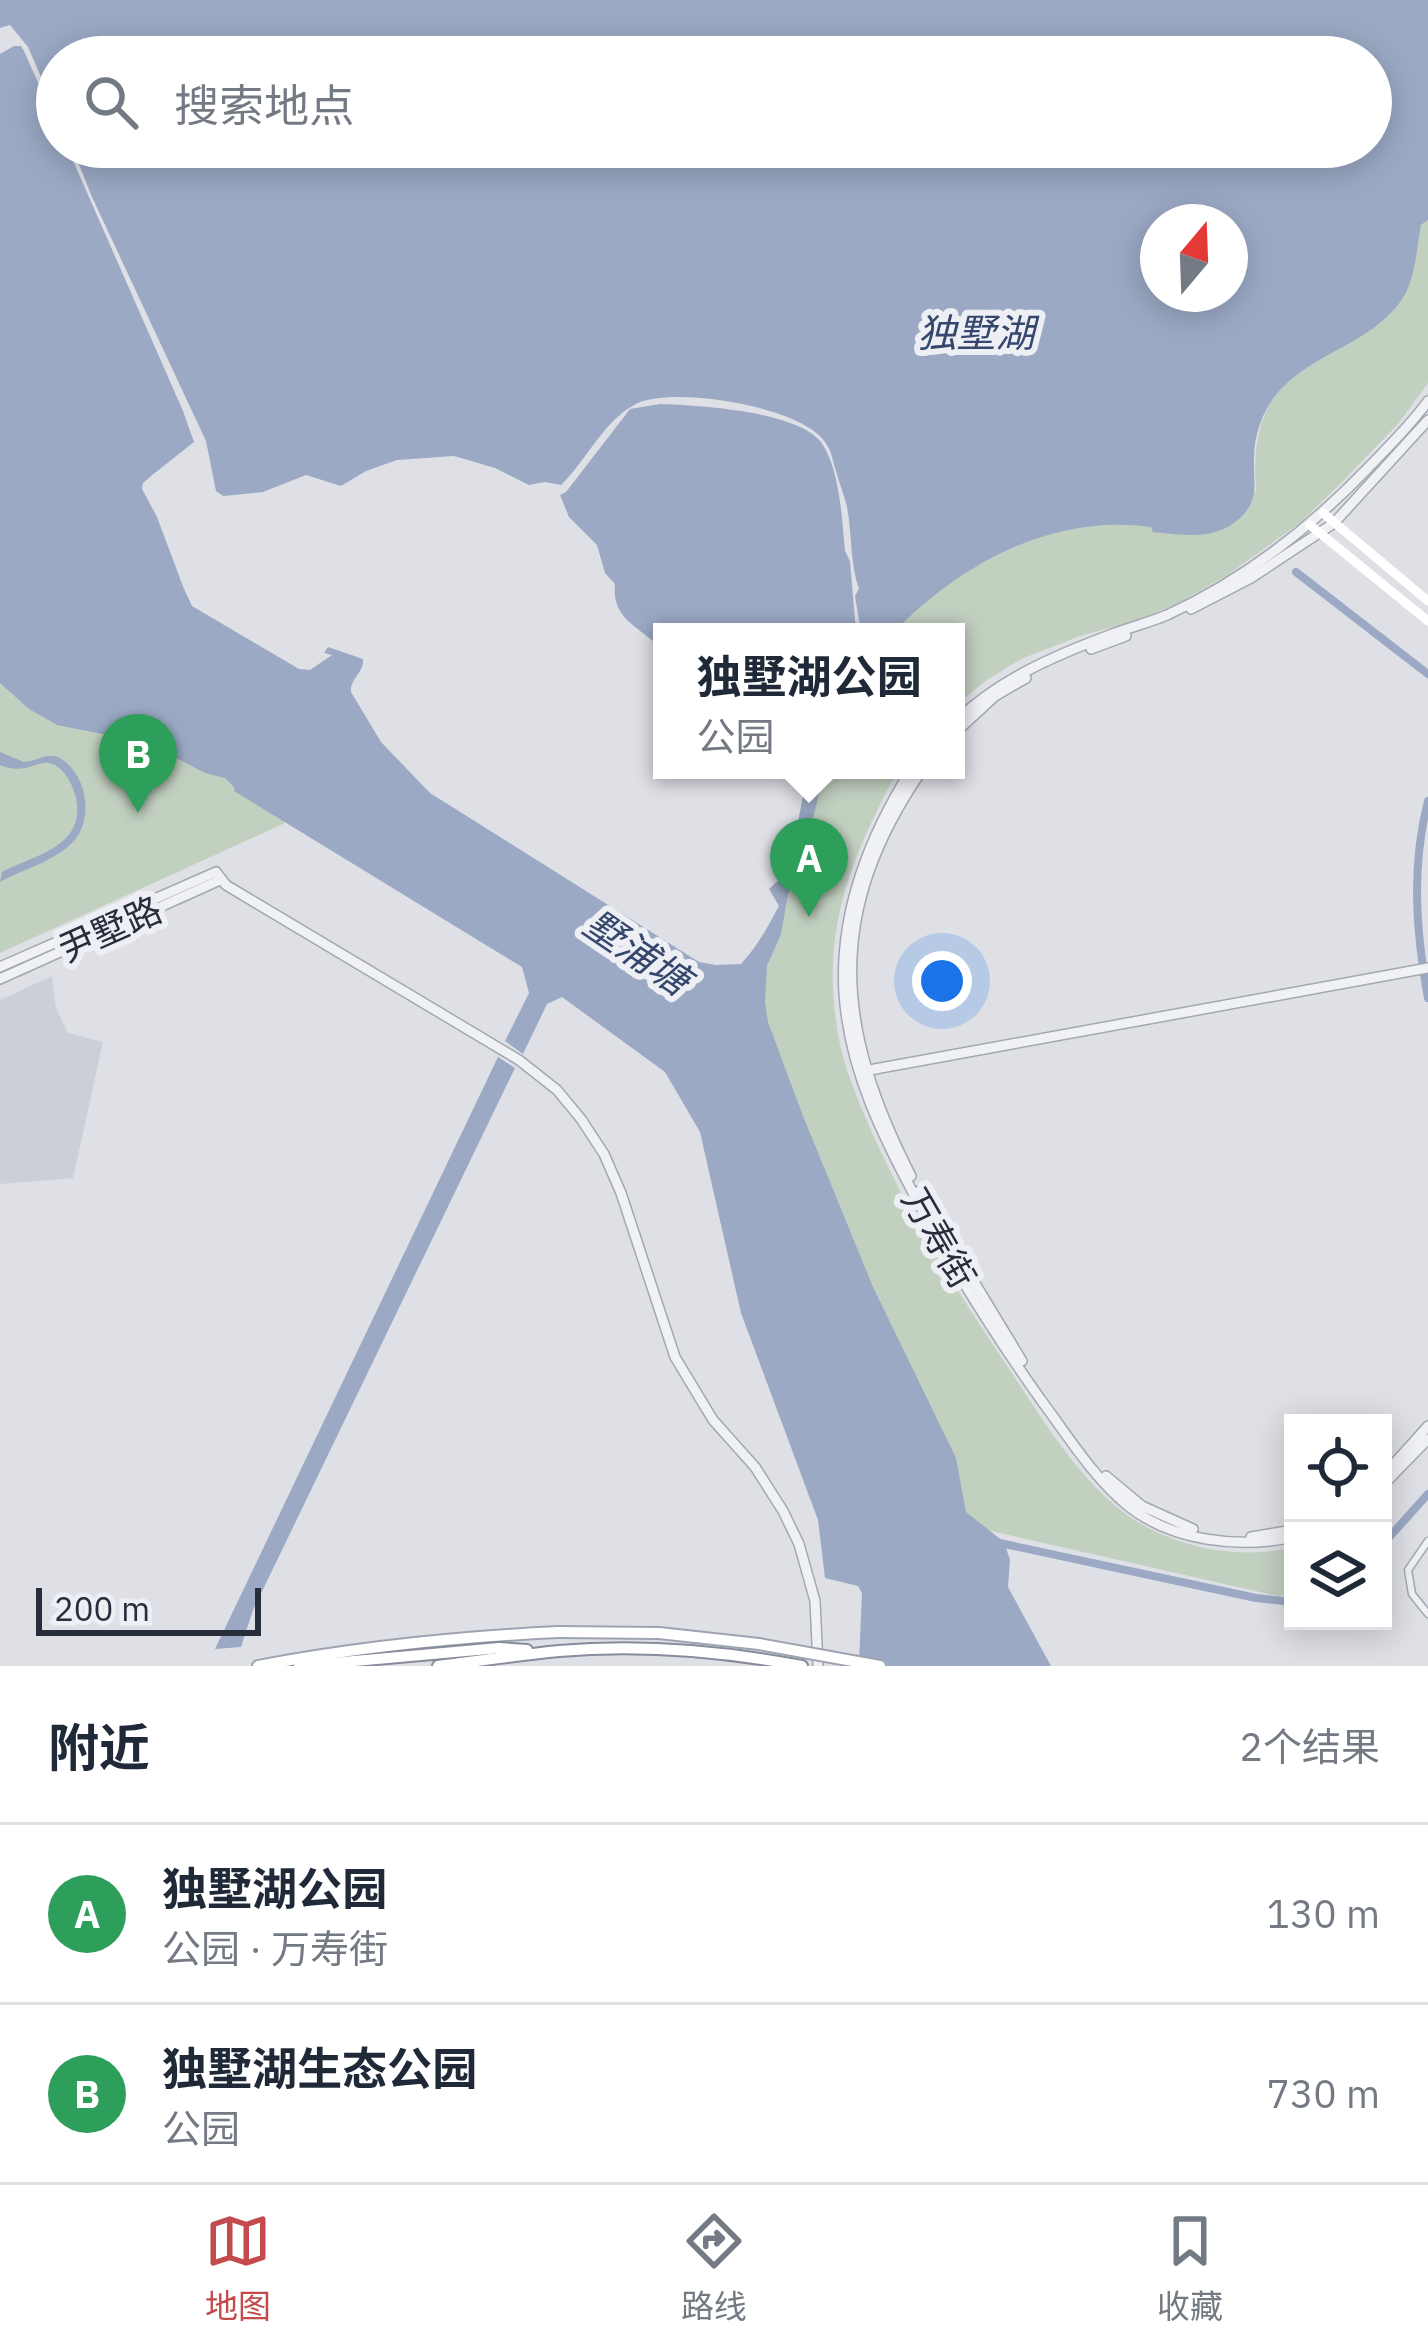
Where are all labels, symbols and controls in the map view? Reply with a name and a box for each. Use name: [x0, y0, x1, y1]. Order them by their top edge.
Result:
search box: [36, 36, 1392, 168]
icon: search: [78, 69, 144, 135]
text: 搜索地点: [174, 76, 354, 134]
north arrow: [1140, 204, 1248, 312]
water label: 独墅湖: [917, 307, 1040, 358]
popup: [653, 623, 965, 779]
text: 独墅湖公园: [696, 647, 922, 705]
text: 公园: [696, 711, 775, 762]
pin: B: [99, 714, 177, 813]
pin: A: [770, 818, 848, 917]
street label: 尹墅路: [51, 885, 169, 972]
water label: 墅浦塘: [575, 898, 705, 1009]
your location: [912, 951, 972, 1011]
street label: 万寿街: [892, 1179, 987, 1296]
map controls: [1284, 1414, 1392, 1630]
button: locate: [1284, 1414, 1392, 1522]
button: layers: [1284, 1522, 1392, 1630]
scale bar: [36, 1582, 261, 1635]
text: 200 m: [54, 1587, 150, 1630]
text: 附近: [48, 1714, 150, 1780]
text: 2个结果: [1240, 1721, 1380, 1772]
text: 独墅湖公园: [162, 1859, 387, 1917]
text: A: [74, 1888, 100, 1939]
text: 130 m: [1267, 1888, 1380, 1939]
text: 公园 · 万寿街: [162, 1923, 388, 1974]
text: 独墅湖生态公园: [162, 2039, 477, 2097]
text: B: [74, 2068, 100, 2119]
text: 730 m: [1267, 2068, 1380, 2119]
text: 公园: [162, 2103, 240, 2154]
tab: 地图: [205, 2208, 271, 2328]
tab: 路线: [681, 2208, 747, 2328]
tab: 收藏: [1157, 2208, 1223, 2328]

